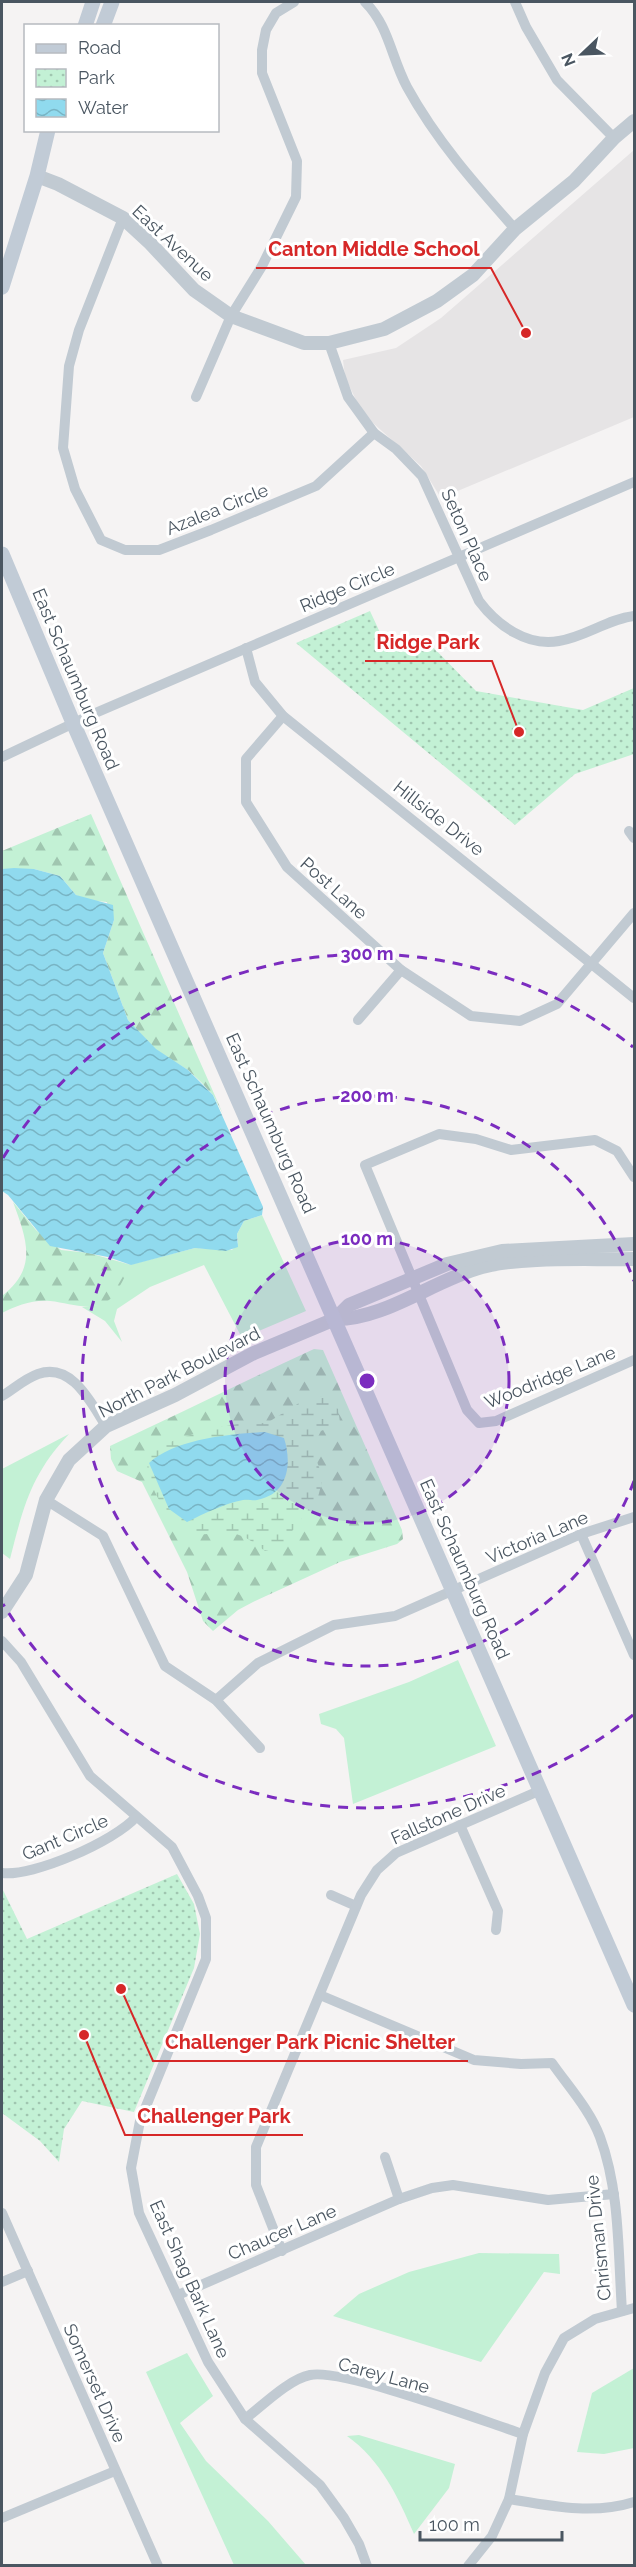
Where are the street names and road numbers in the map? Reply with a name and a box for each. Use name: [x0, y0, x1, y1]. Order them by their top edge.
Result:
street label: East Avenue: [128, 200, 218, 286]
street label: Azalea Circle: [163, 479, 272, 539]
street label: Seton Place: [437, 485, 497, 585]
street label: Ridge Circle: [297, 557, 398, 616]
street label: East Schaumburg Road: [28, 585, 124, 773]
street label: Hillside Drive: [390, 776, 489, 860]
street label: Post Lane: [296, 853, 372, 924]
street label: East Schaumburg Road: [222, 1030, 320, 1216]
street label: North Park Boulevard: [95, 1322, 263, 1422]
street label: Woodridge Lane: [481, 1341, 619, 1413]
street label: East Schaumburg Road: [416, 1476, 514, 1662]
street label: Victoria Lane: [483, 1506, 591, 1568]
street label: Fallstone Drive: [388, 1779, 509, 1849]
street label: Gant Circle: [19, 1809, 112, 1865]
street label: Chrisman Drive: [581, 2174, 615, 2302]
street label: East Shag Bark Lane: [146, 2197, 234, 2362]
street label: Chaucer Lane: [225, 2200, 340, 2264]
street label: Somerset Drive: [59, 2320, 131, 2446]
street label: Carey Lane: [336, 2353, 432, 2397]

